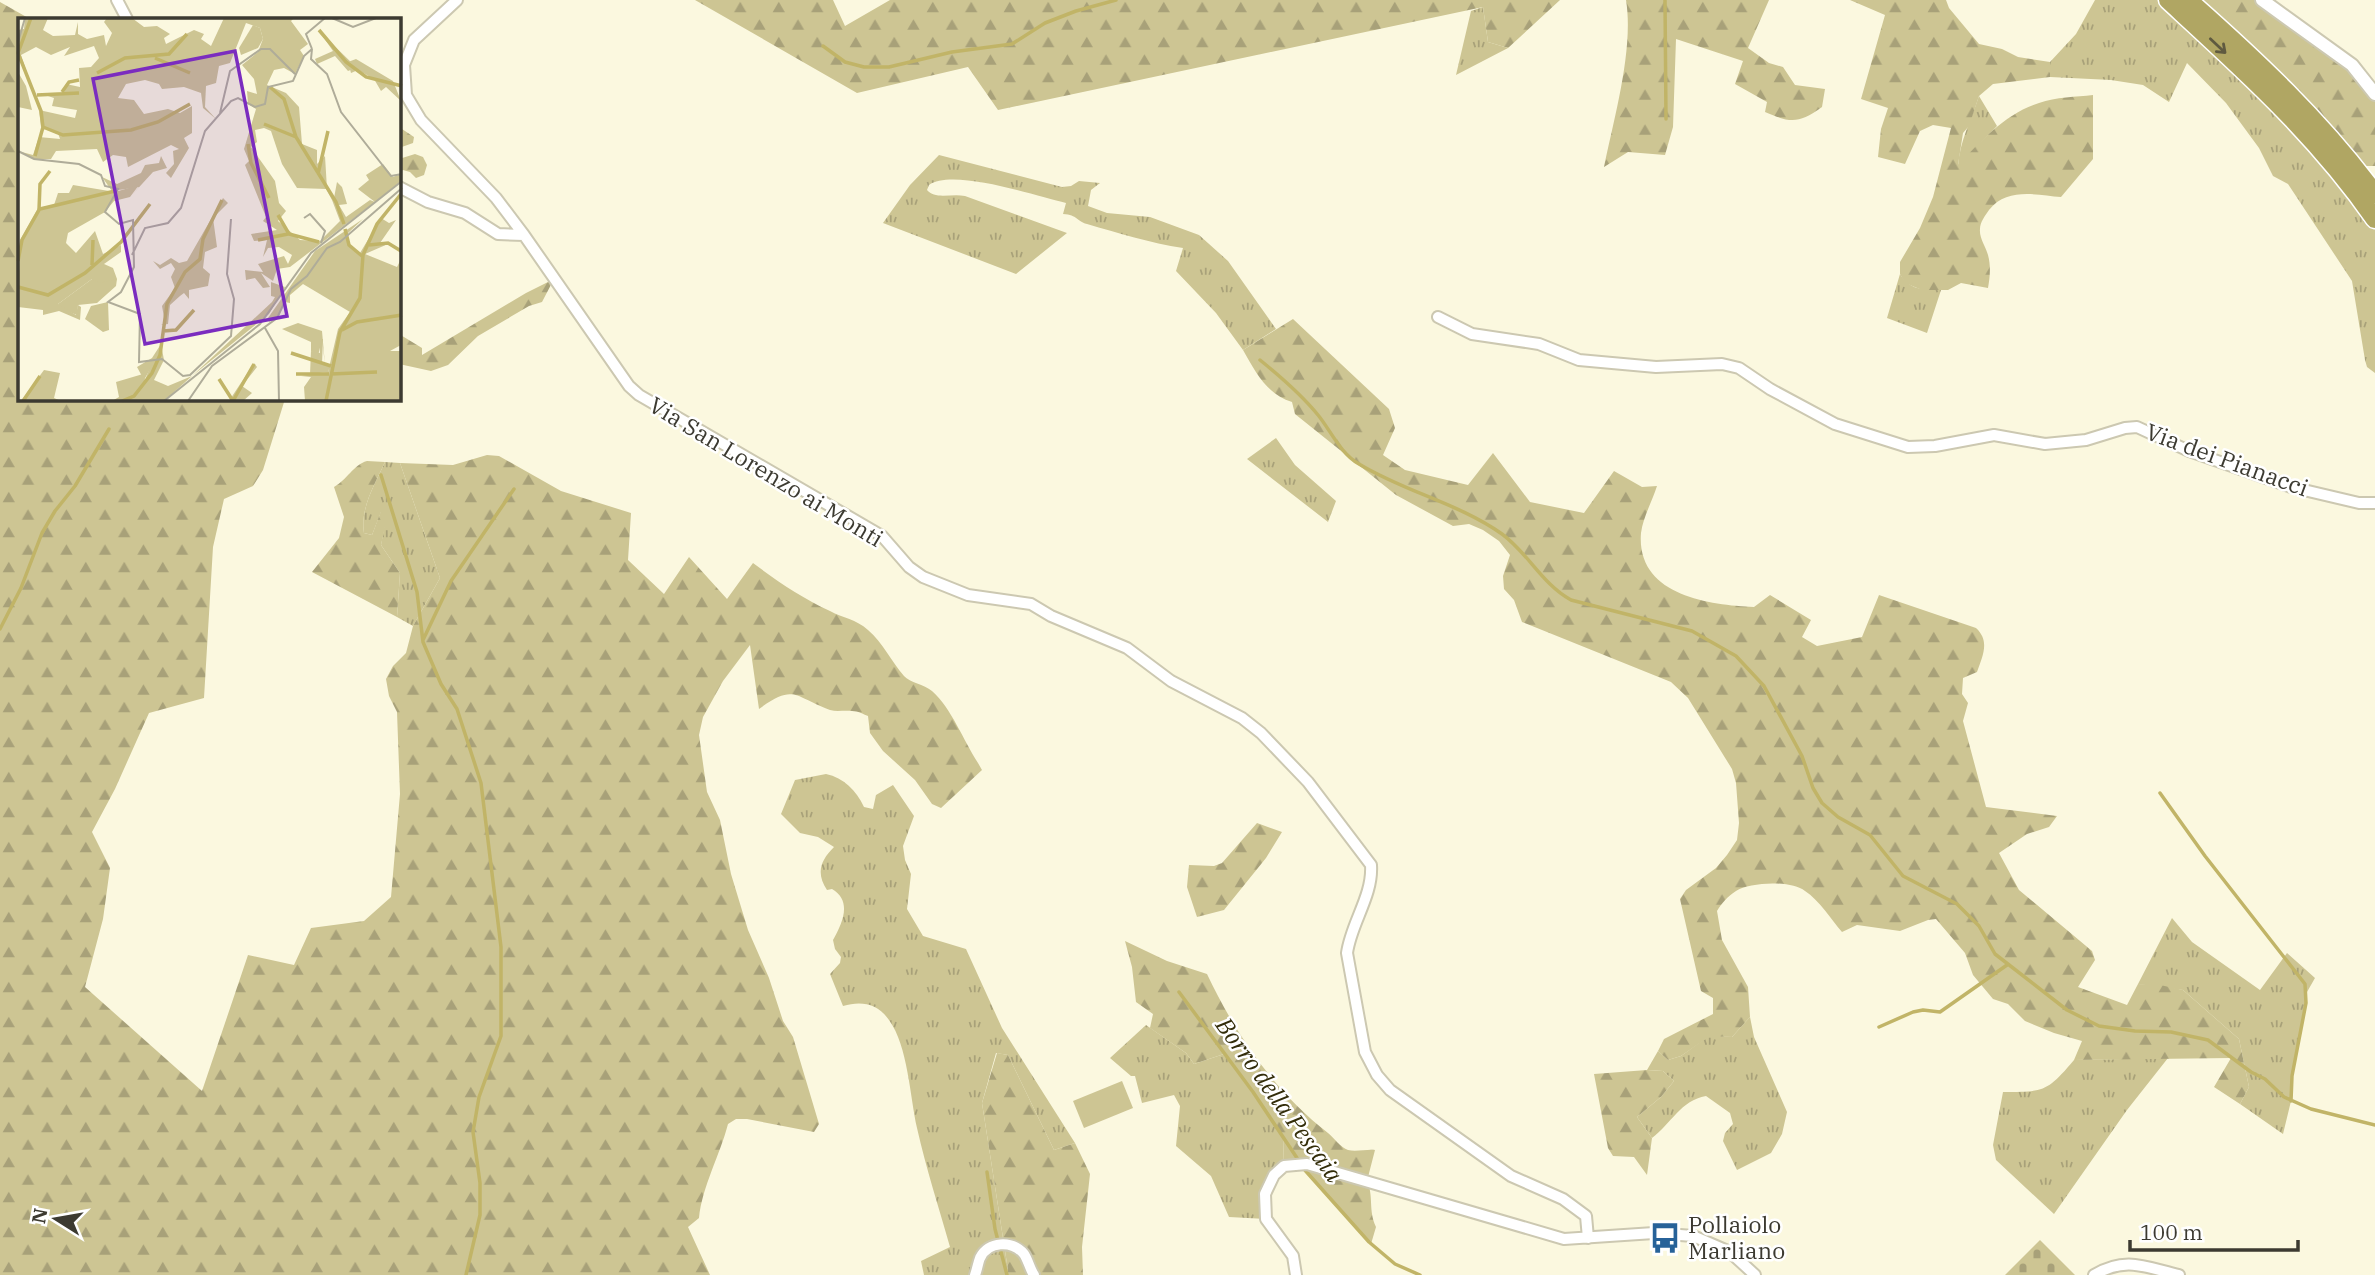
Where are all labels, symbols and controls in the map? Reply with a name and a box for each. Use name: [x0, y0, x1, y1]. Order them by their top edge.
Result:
inset map: [18, 18, 401, 401]
one-way arrow: [2209, 38, 2227, 54]
street label: Via San Lorenzo ai Monti: [644, 389, 889, 553]
street label: Via dei Pianacci: [2142, 416, 2313, 502]
water label: Borro della Pescaia: [1209, 1010, 1351, 1188]
north arrow: [21, 1184, 91, 1254]
text: N: [26, 1206, 53, 1225]
scale bar: [2130, 1208, 2298, 1252]
place label: Pollaiolo Marliano: [1688, 1209, 1785, 1265]
text: 100 m: [2140, 1218, 2203, 1246]
bus stop icon: Pollaiolo Marliano: [1648, 1221, 1682, 1255]

